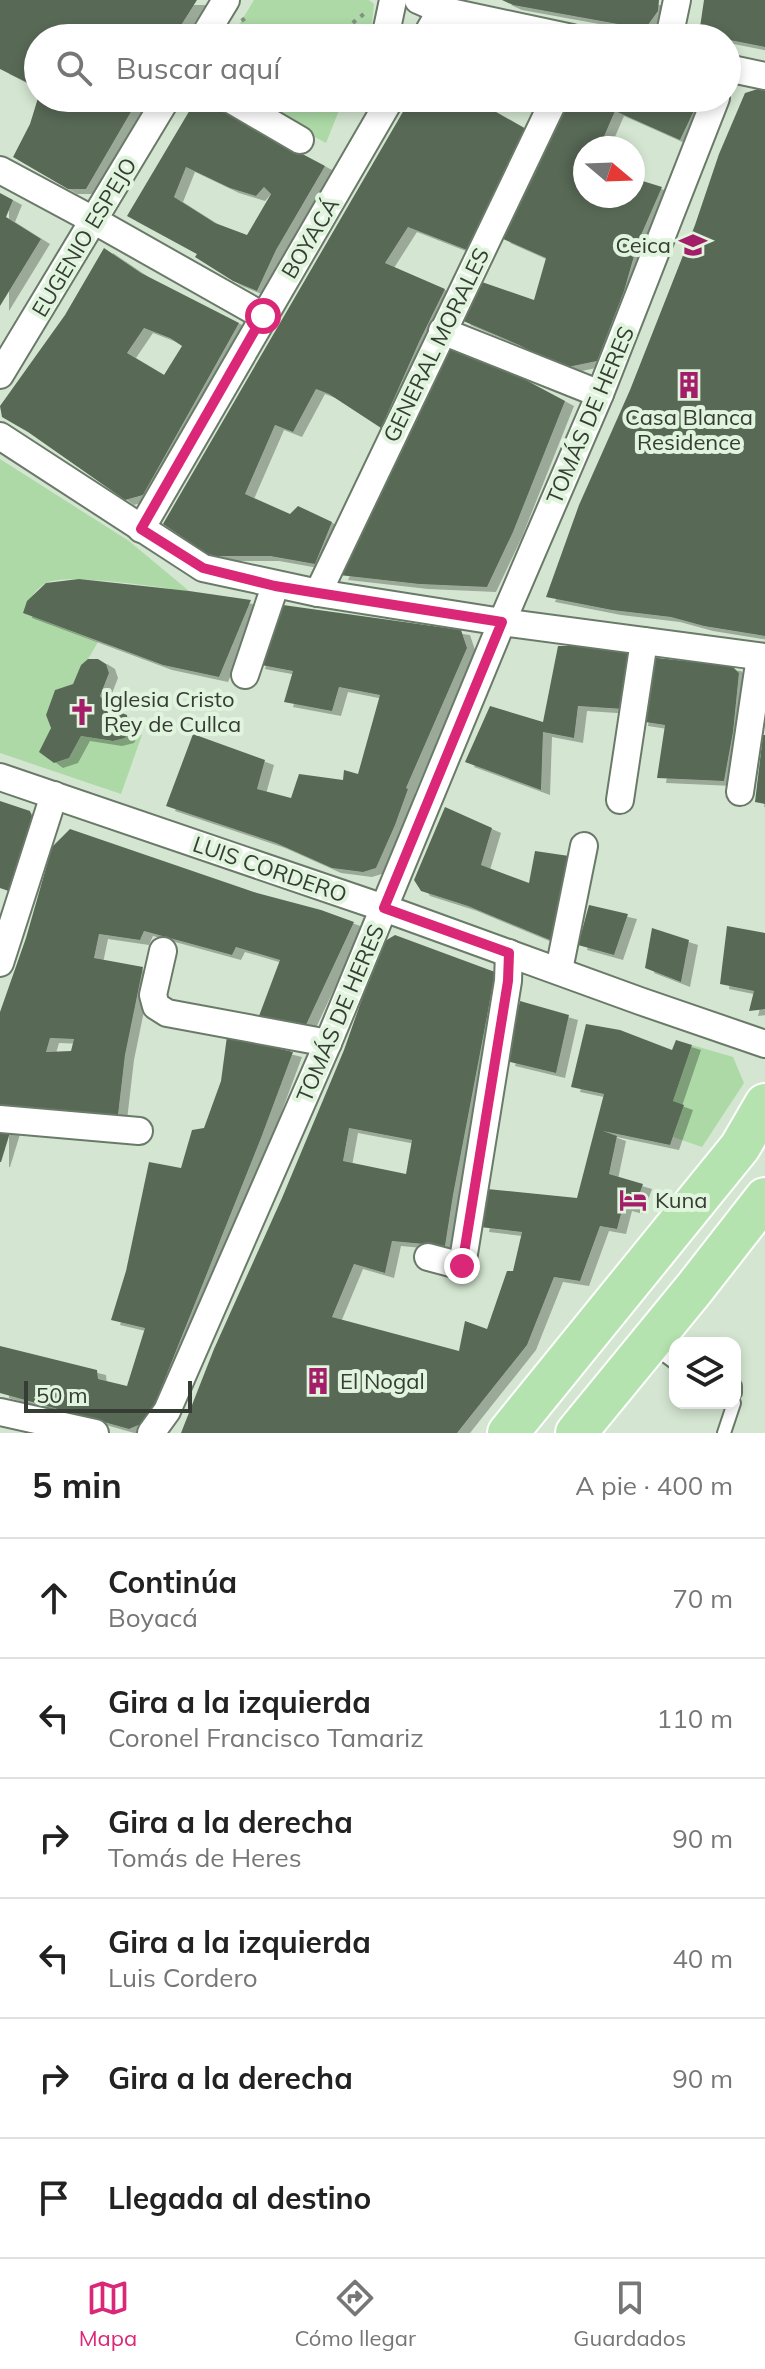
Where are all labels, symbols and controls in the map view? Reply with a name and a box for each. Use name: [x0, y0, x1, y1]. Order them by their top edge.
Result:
search box: [24, 24, 741, 112]
icon: search: [52, 46, 96, 90]
text: Buscar aquí: [116, 49, 281, 87]
north arrow: [573, 136, 645, 208]
street label: EUGENIO ESPEJO: [25, 152, 143, 322]
street label: BOYACÁ: [275, 192, 345, 284]
school or university icon: Ceica: [678, 230, 708, 260]
place label: Ceica: [616, 231, 671, 259]
street label: GENERAL MORALES: [377, 243, 495, 447]
route start: [245, 298, 281, 334]
street label: TOMÁS DE HERES: [540, 322, 640, 508]
building icon: Casa Blanca Residence: [674, 370, 704, 400]
place label: Casa Blanca Residence: [625, 403, 753, 456]
place label: Iglesia Cristo Rey de Cullca: [104, 685, 241, 738]
church icon: Iglesia Cristo Rey de Cullca: [67, 697, 97, 727]
street label: LUIS CORDERO: [189, 830, 351, 908]
street label: TOMÁS DE HERES: [290, 920, 390, 1106]
hotel icon: Kuna: [618, 1185, 648, 1215]
place label: Kuna: [655, 1186, 708, 1214]
route end: [444, 1248, 480, 1284]
map controls: [669, 1337, 741, 1409]
button: layers: [669, 1337, 741, 1409]
building icon: El Nogal: [303, 1366, 333, 1396]
place label: El Nogal: [340, 1367, 425, 1395]
scale bar: [24, 1377, 192, 1413]
text: 50 m: [36, 1381, 87, 1409]
text: 5 min: [32, 1464, 122, 1507]
text: A pie · 400 m: [575, 1469, 733, 1502]
text: Continúa: [108, 1563, 237, 1601]
icon: ahead: [32, 1576, 76, 1620]
text: 70 m: [672, 1582, 733, 1615]
text: Boyacá: [108, 1601, 198, 1634]
text: Gira a la izquierda: [108, 1683, 371, 1721]
icon: left: [32, 1696, 76, 1740]
text: 110 m: [657, 1702, 733, 1735]
text: Coronel Francisco Tamariz: [108, 1721, 424, 1754]
text: Gira a la derecha: [108, 1803, 353, 1841]
icon: right: [32, 1816, 76, 1860]
text: 90 m: [672, 1822, 733, 1855]
text: Tomás de Heres: [108, 1841, 302, 1874]
text: Gira a la izquierda: [108, 1923, 371, 1961]
icon: left: [32, 1936, 76, 1980]
text: 40 m: [672, 1942, 733, 1975]
text: Luis Cordero: [108, 1961, 258, 1994]
icon: right: [32, 2056, 76, 2100]
text: Gira a la derecha: [108, 2059, 353, 2097]
text: 90 m: [672, 2062, 733, 2095]
icon: arrive: [32, 2176, 76, 2220]
text: Llegada al destino: [108, 2179, 371, 2217]
tab: Mapa: [79, 2276, 137, 2352]
tab: Cómo llegar: [295, 2276, 416, 2352]
tab: Guardados: [573, 2276, 686, 2352]

